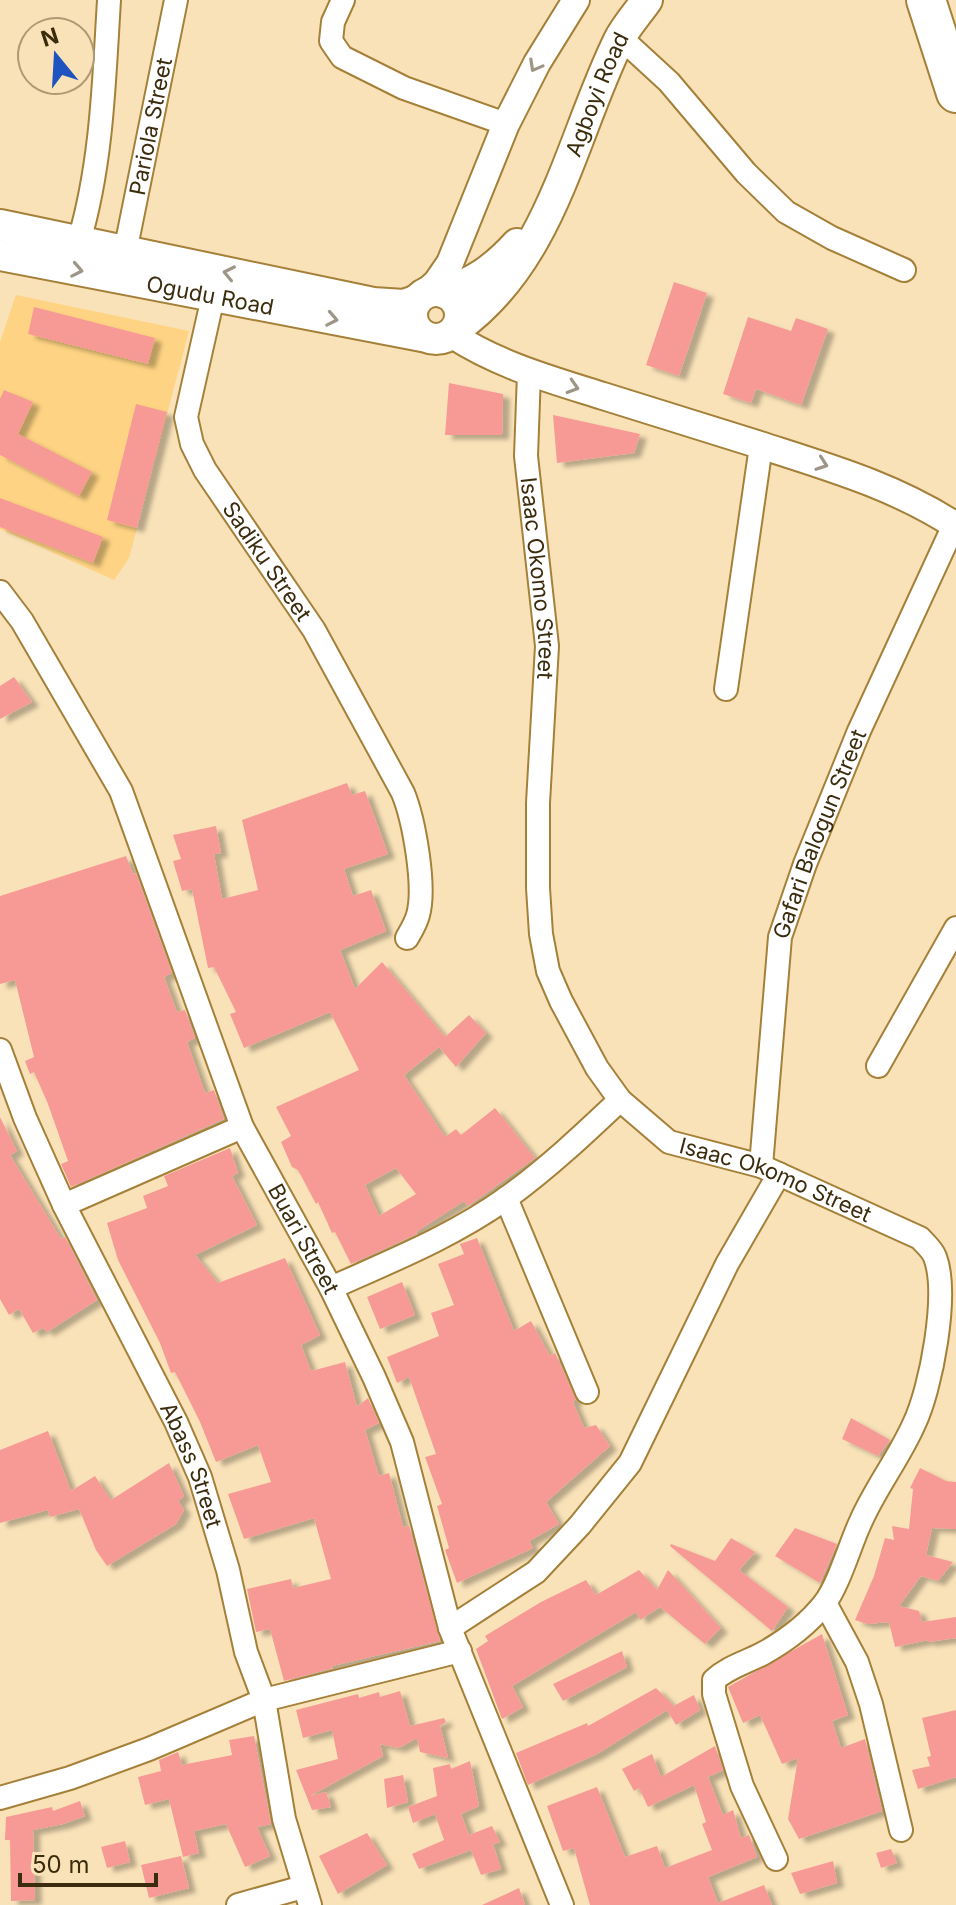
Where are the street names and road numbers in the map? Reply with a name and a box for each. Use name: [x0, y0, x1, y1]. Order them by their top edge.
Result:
street label: Agboyi Road: [560, 28, 634, 160]
street label: Pariola Street: [124, 56, 177, 198]
street label: Ogudu Road: [144, 270, 276, 320]
street label: Isaac Okomo Street: [515, 476, 560, 680]
street label: Sadiku Street: [217, 497, 317, 626]
street label: Gafari Balogun Street: [767, 726, 871, 942]
street label: Isaac Okomo Street: [677, 1132, 875, 1227]
street label: Buari Street: [263, 1179, 345, 1298]
street label: Abass Street: [155, 1398, 228, 1531]

